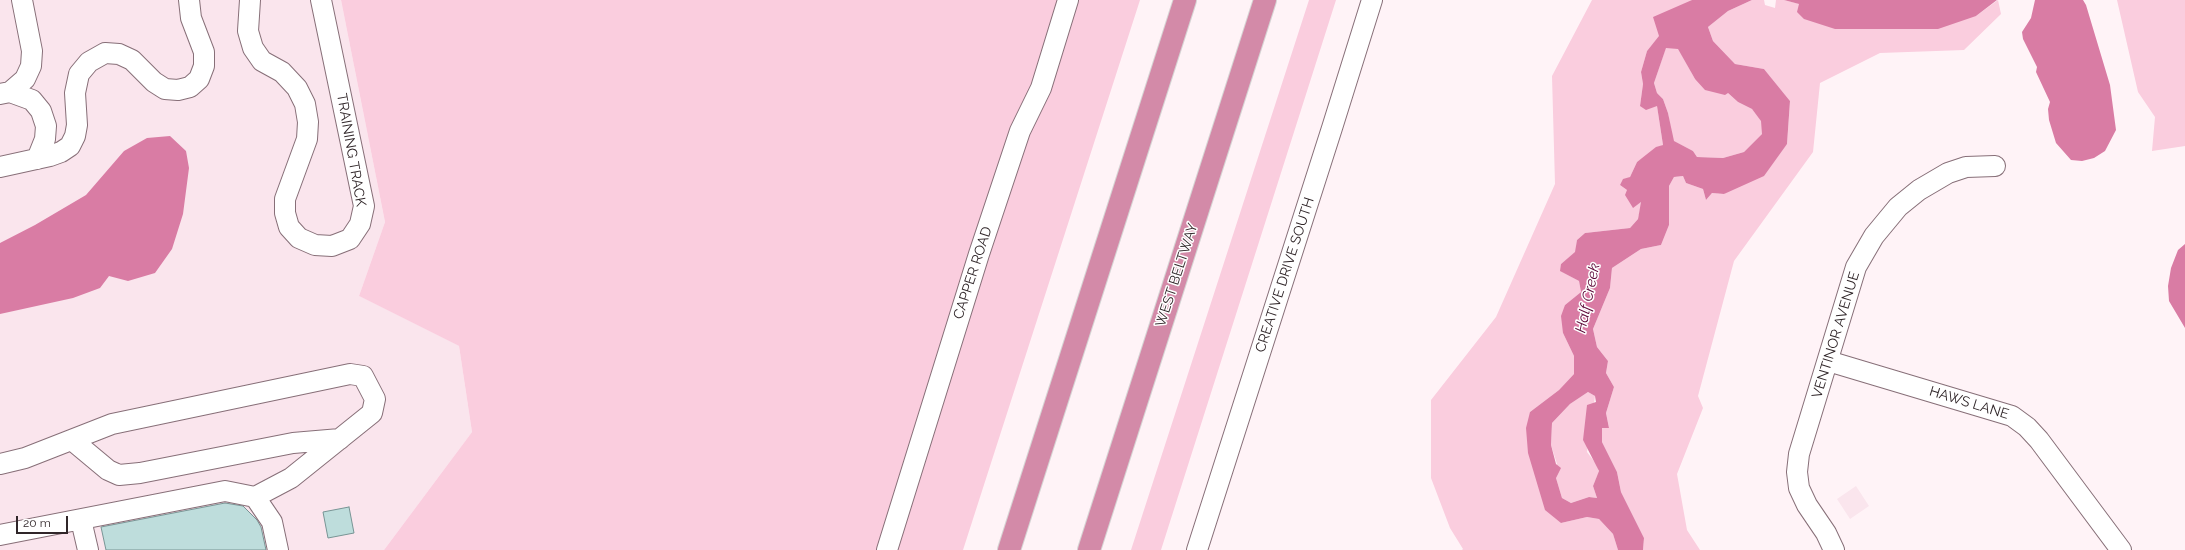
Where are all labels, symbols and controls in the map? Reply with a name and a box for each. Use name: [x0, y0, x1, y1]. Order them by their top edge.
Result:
street label: TRAINING TRACK: [333, 92, 369, 208]
street label: CREATIVE DRIVE SOUTH: [1252, 195, 1318, 355]
street label: WEST BELTWAY: [1152, 221, 1202, 329]
street label: CAPPER ROAD: [950, 225, 996, 321]
water label: Half Creek: [1572, 261, 1604, 335]
street label: VENTINOR AVENUE: [1809, 270, 1863, 400]
street label: HAWS LANE: [1927, 383, 2011, 423]
scale bar: [18, 508, 70, 534]
text: 20 m: [23, 516, 51, 530]

